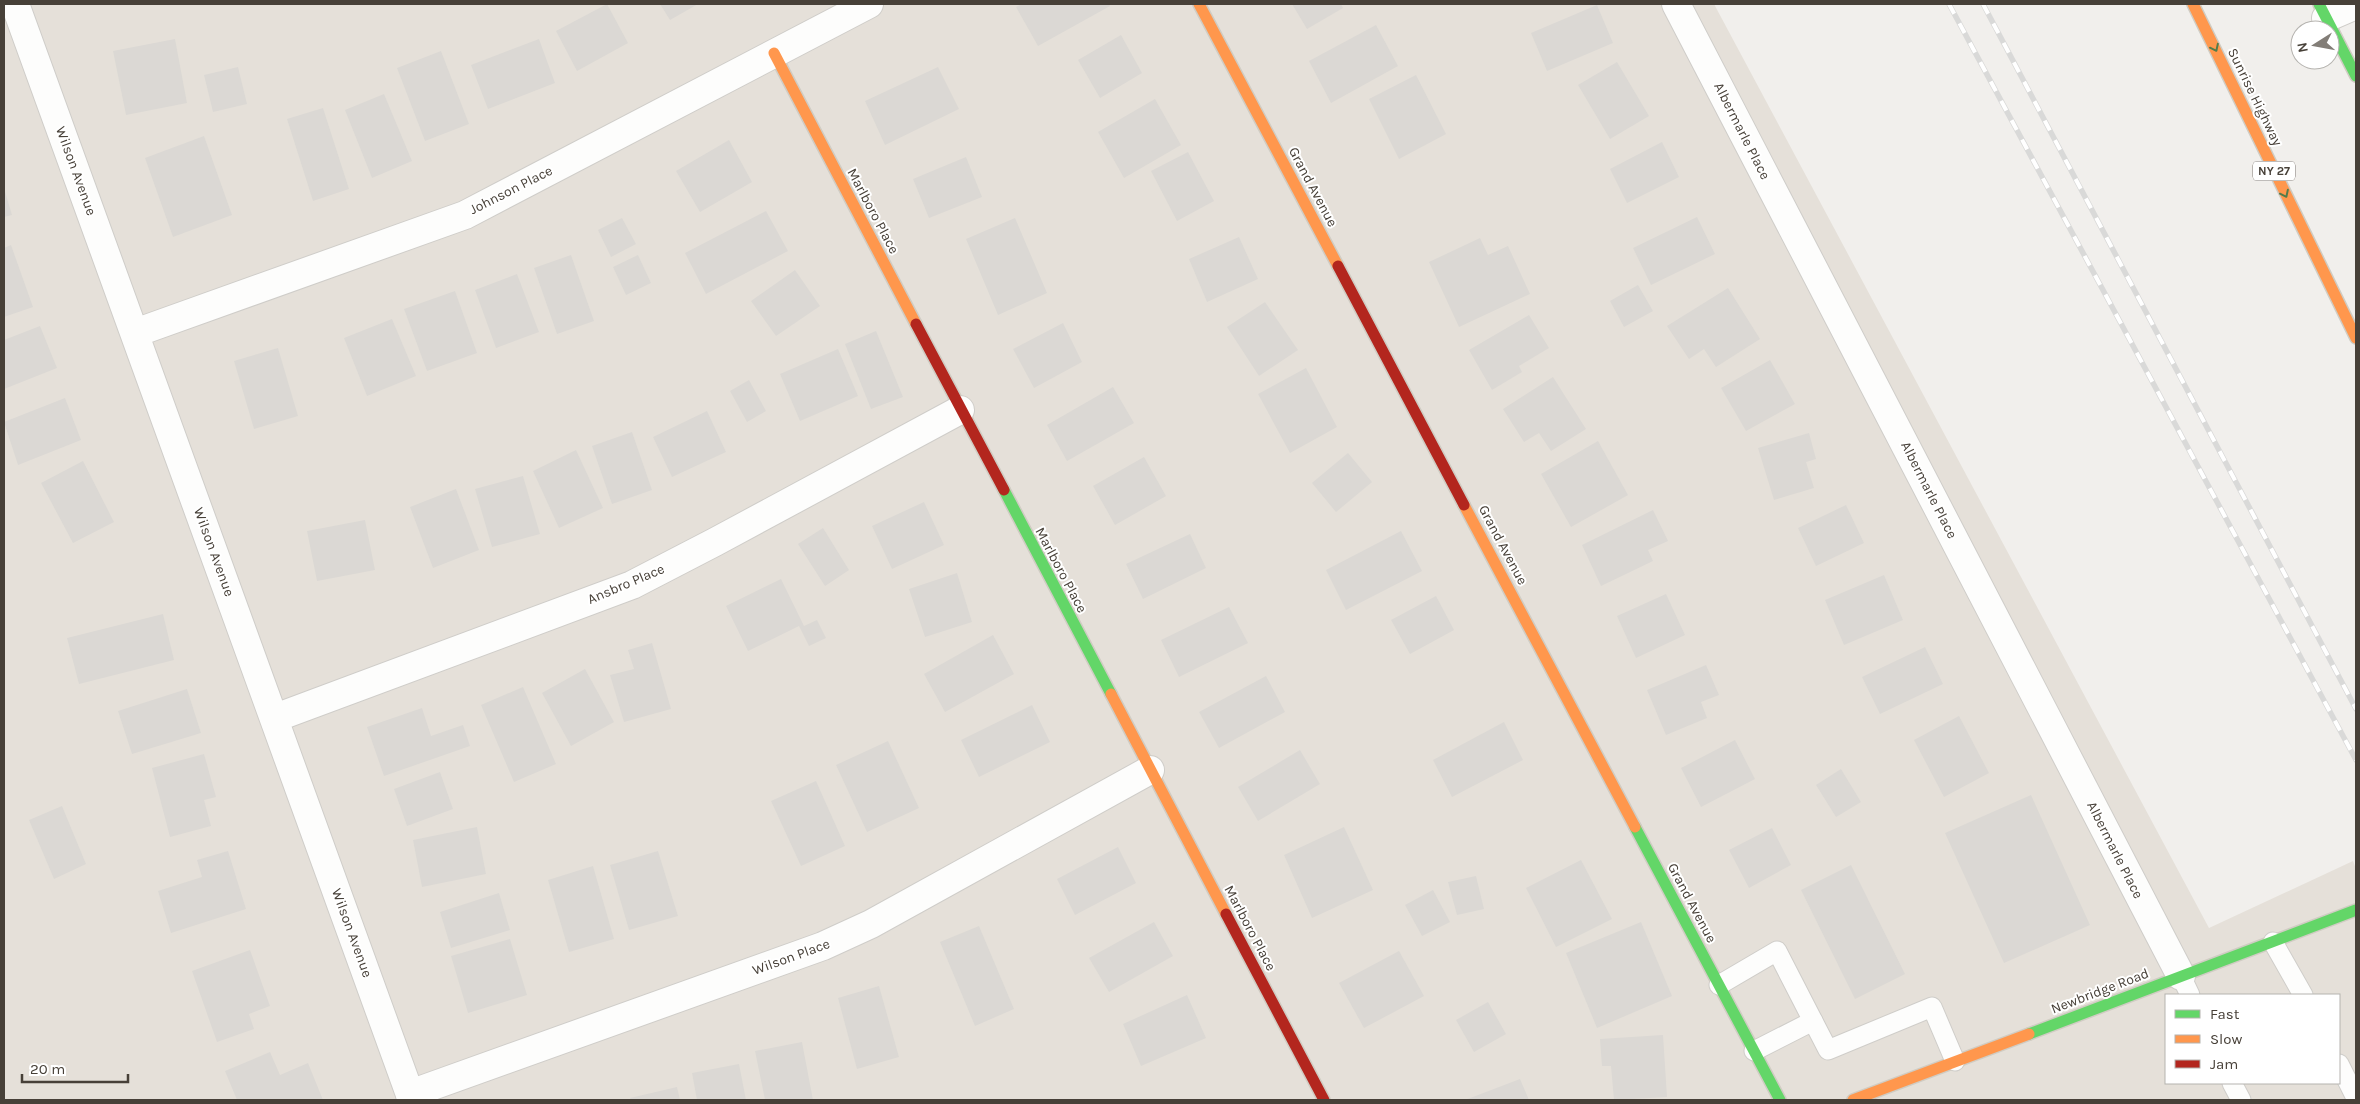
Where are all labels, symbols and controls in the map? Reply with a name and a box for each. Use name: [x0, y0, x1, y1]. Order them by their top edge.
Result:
north arrow: [2290, 20, 2340, 70]
text: N: [2293, 41, 2312, 54]
one-way arrow: [2208, 43, 2219, 52]
street label: Sunrise Highway: [2224, 45, 2286, 149]
street label: Albermarle Place: [1710, 80, 1774, 182]
street label: Wilson Avenue: [52, 124, 100, 218]
street label: Grand Avenue: [1285, 144, 1341, 230]
street label: Johnson Place: [467, 162, 555, 218]
road number: NY 27: [2253, 162, 2295, 180]
street label: Marlboro Place: [843, 165, 903, 257]
one-way arrow: [2279, 189, 2289, 198]
street label: Albermarle Place: [1897, 439, 1961, 541]
street label: Grand Avenue: [1475, 502, 1531, 588]
street label: Wilson Avenue: [190, 505, 238, 599]
street label: Marlboro Place: [1031, 524, 1091, 616]
street label: Ansbro Place: [585, 560, 667, 608]
street label: Albermarle Place: [2083, 799, 2147, 901]
street label: Grand Avenue: [1664, 860, 1720, 946]
street label: Marlboro Place: [1220, 882, 1280, 974]
street label: Wilson Avenue: [328, 886, 376, 980]
street label: Wilson Place: [750, 935, 832, 979]
street label: Newbridge Road: [2049, 965, 2151, 1017]
legend: [2165, 994, 2340, 1084]
text: Fast: [2210, 1005, 2240, 1023]
text: Slow: [2210, 1030, 2242, 1048]
scale bar: [22, 1052, 129, 1084]
text: Jam: [2210, 1055, 2238, 1073]
text: 20 m: [30, 1060, 65, 1078]

